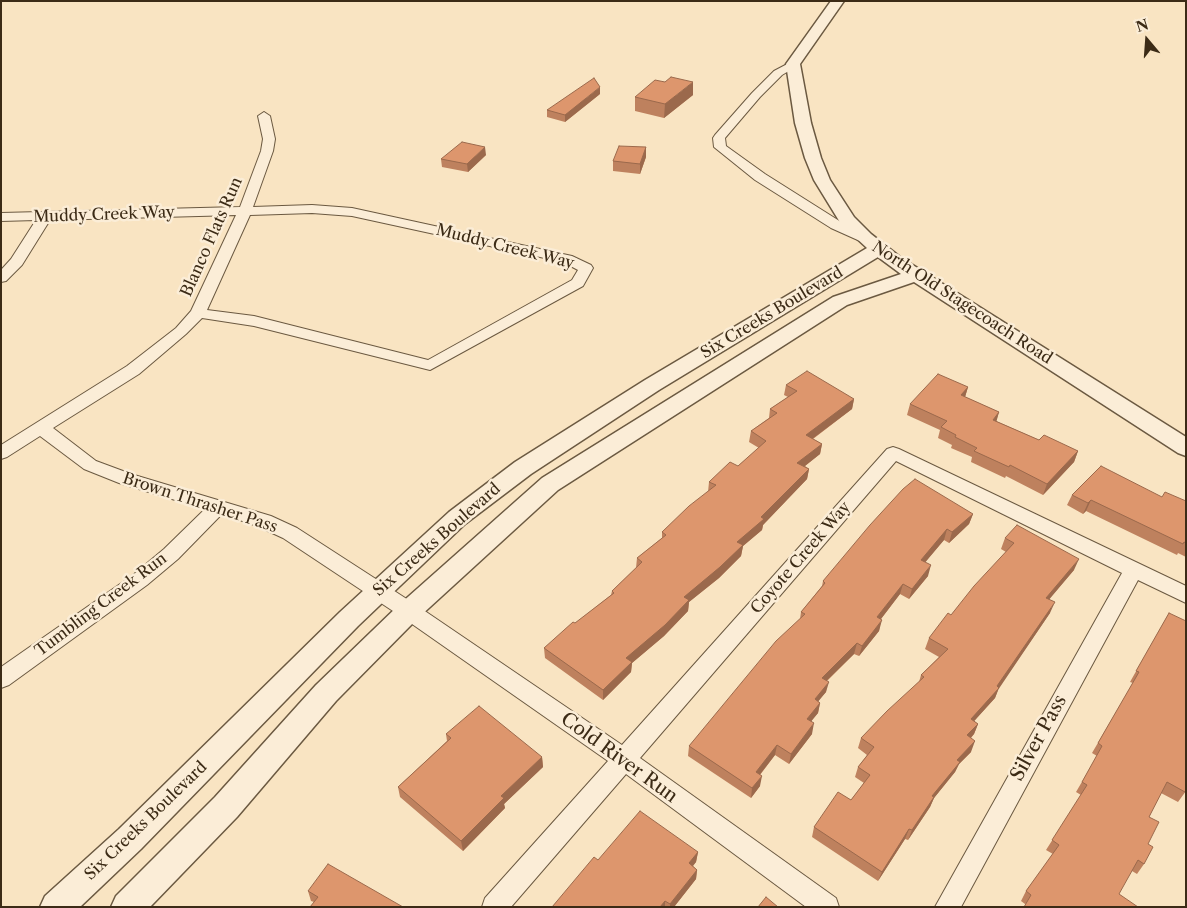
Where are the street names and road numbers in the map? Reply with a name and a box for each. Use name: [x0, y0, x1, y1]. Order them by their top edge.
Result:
street label: Blanco Flats Run: [177, 174, 247, 300]
street label: Muddy Creek Way: [33, 203, 175, 227]
street label: Muddy Creek Way: [434, 221, 576, 273]
street label: North Old Stagecoach Road: [868, 237, 1056, 369]
street label: Six Creeks Boulevard: [697, 263, 847, 363]
street label: Brown Thrasher Pass: [120, 469, 280, 537]
street label: Six Creeks Boulevard: [369, 479, 505, 601]
street label: Coyote Creek Way: [747, 498, 855, 618]
street label: Tumbling Creek Run: [31, 549, 171, 661]
street label: Silver Pass: [1006, 691, 1072, 785]
street label: Cold River Run: [556, 708, 682, 808]
street label: Six Creeks Boulevard: [81, 758, 211, 884]

